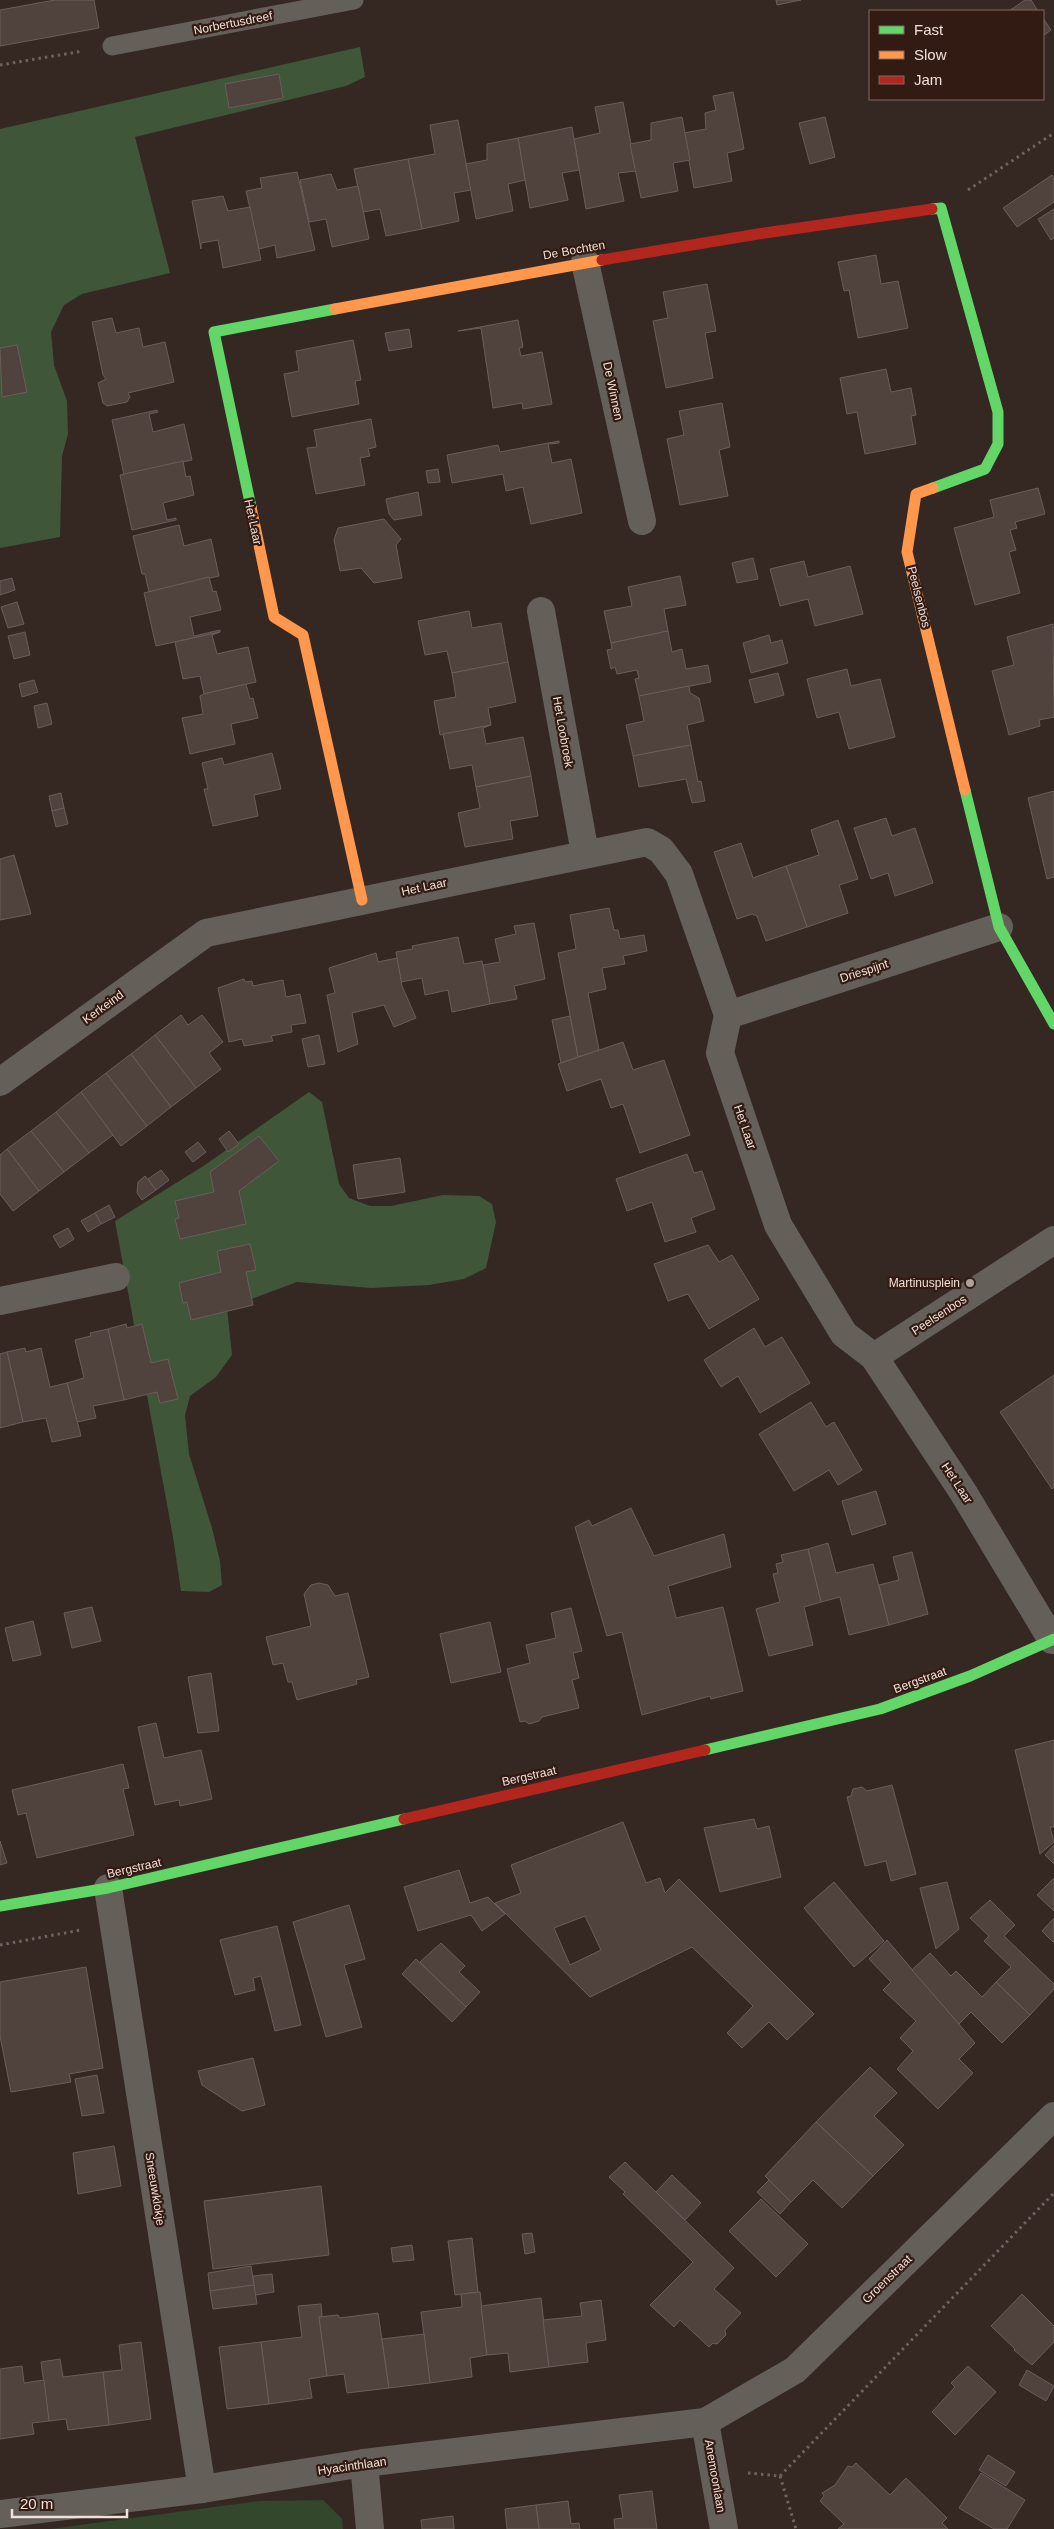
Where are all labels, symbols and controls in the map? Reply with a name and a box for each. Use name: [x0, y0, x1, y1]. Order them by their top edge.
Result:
street label: Norbertusdreef: [192, 8, 274, 38]
legend: [869, 10, 1044, 100]
text: Fast: [914, 21, 944, 38]
text: Slow: [914, 46, 947, 63]
text: Jam: [914, 71, 942, 88]
street label: De Bochten: [542, 238, 606, 262]
street label: De Winnen: [600, 361, 626, 421]
street label: Het Laar: [241, 498, 265, 546]
street label: Peelsenbos: [905, 565, 933, 629]
street label: Het Loobroek: [550, 695, 576, 770]
street label: Het Laar: [400, 875, 448, 899]
street label: Driespijnt: [838, 956, 891, 985]
street label: Kerkeind: [80, 987, 126, 1027]
street label: Het Laar: [731, 1103, 759, 1151]
place label: Martinusplein: [889, 1276, 960, 1290]
marker: Martinusplein: [964, 1277, 976, 1289]
street label: Peelsenbos: [909, 1292, 969, 1338]
street label: Het Laar: [939, 1460, 975, 1506]
street label: Bergstraat: [892, 1664, 949, 1696]
street label: Bergstraat: [500, 1763, 558, 1789]
street label: Bergstraat: [105, 1855, 163, 1881]
street label: Sneeuwklokje: [142, 2151, 168, 2227]
street label: Groenstraat: [859, 2251, 915, 2306]
street label: Anemoonlaan: [702, 2438, 728, 2514]
street label: Hyacinthlaan: [317, 2454, 387, 2478]
scale bar: [12, 2486, 128, 2518]
text: 20 m: [20, 2495, 53, 2512]

